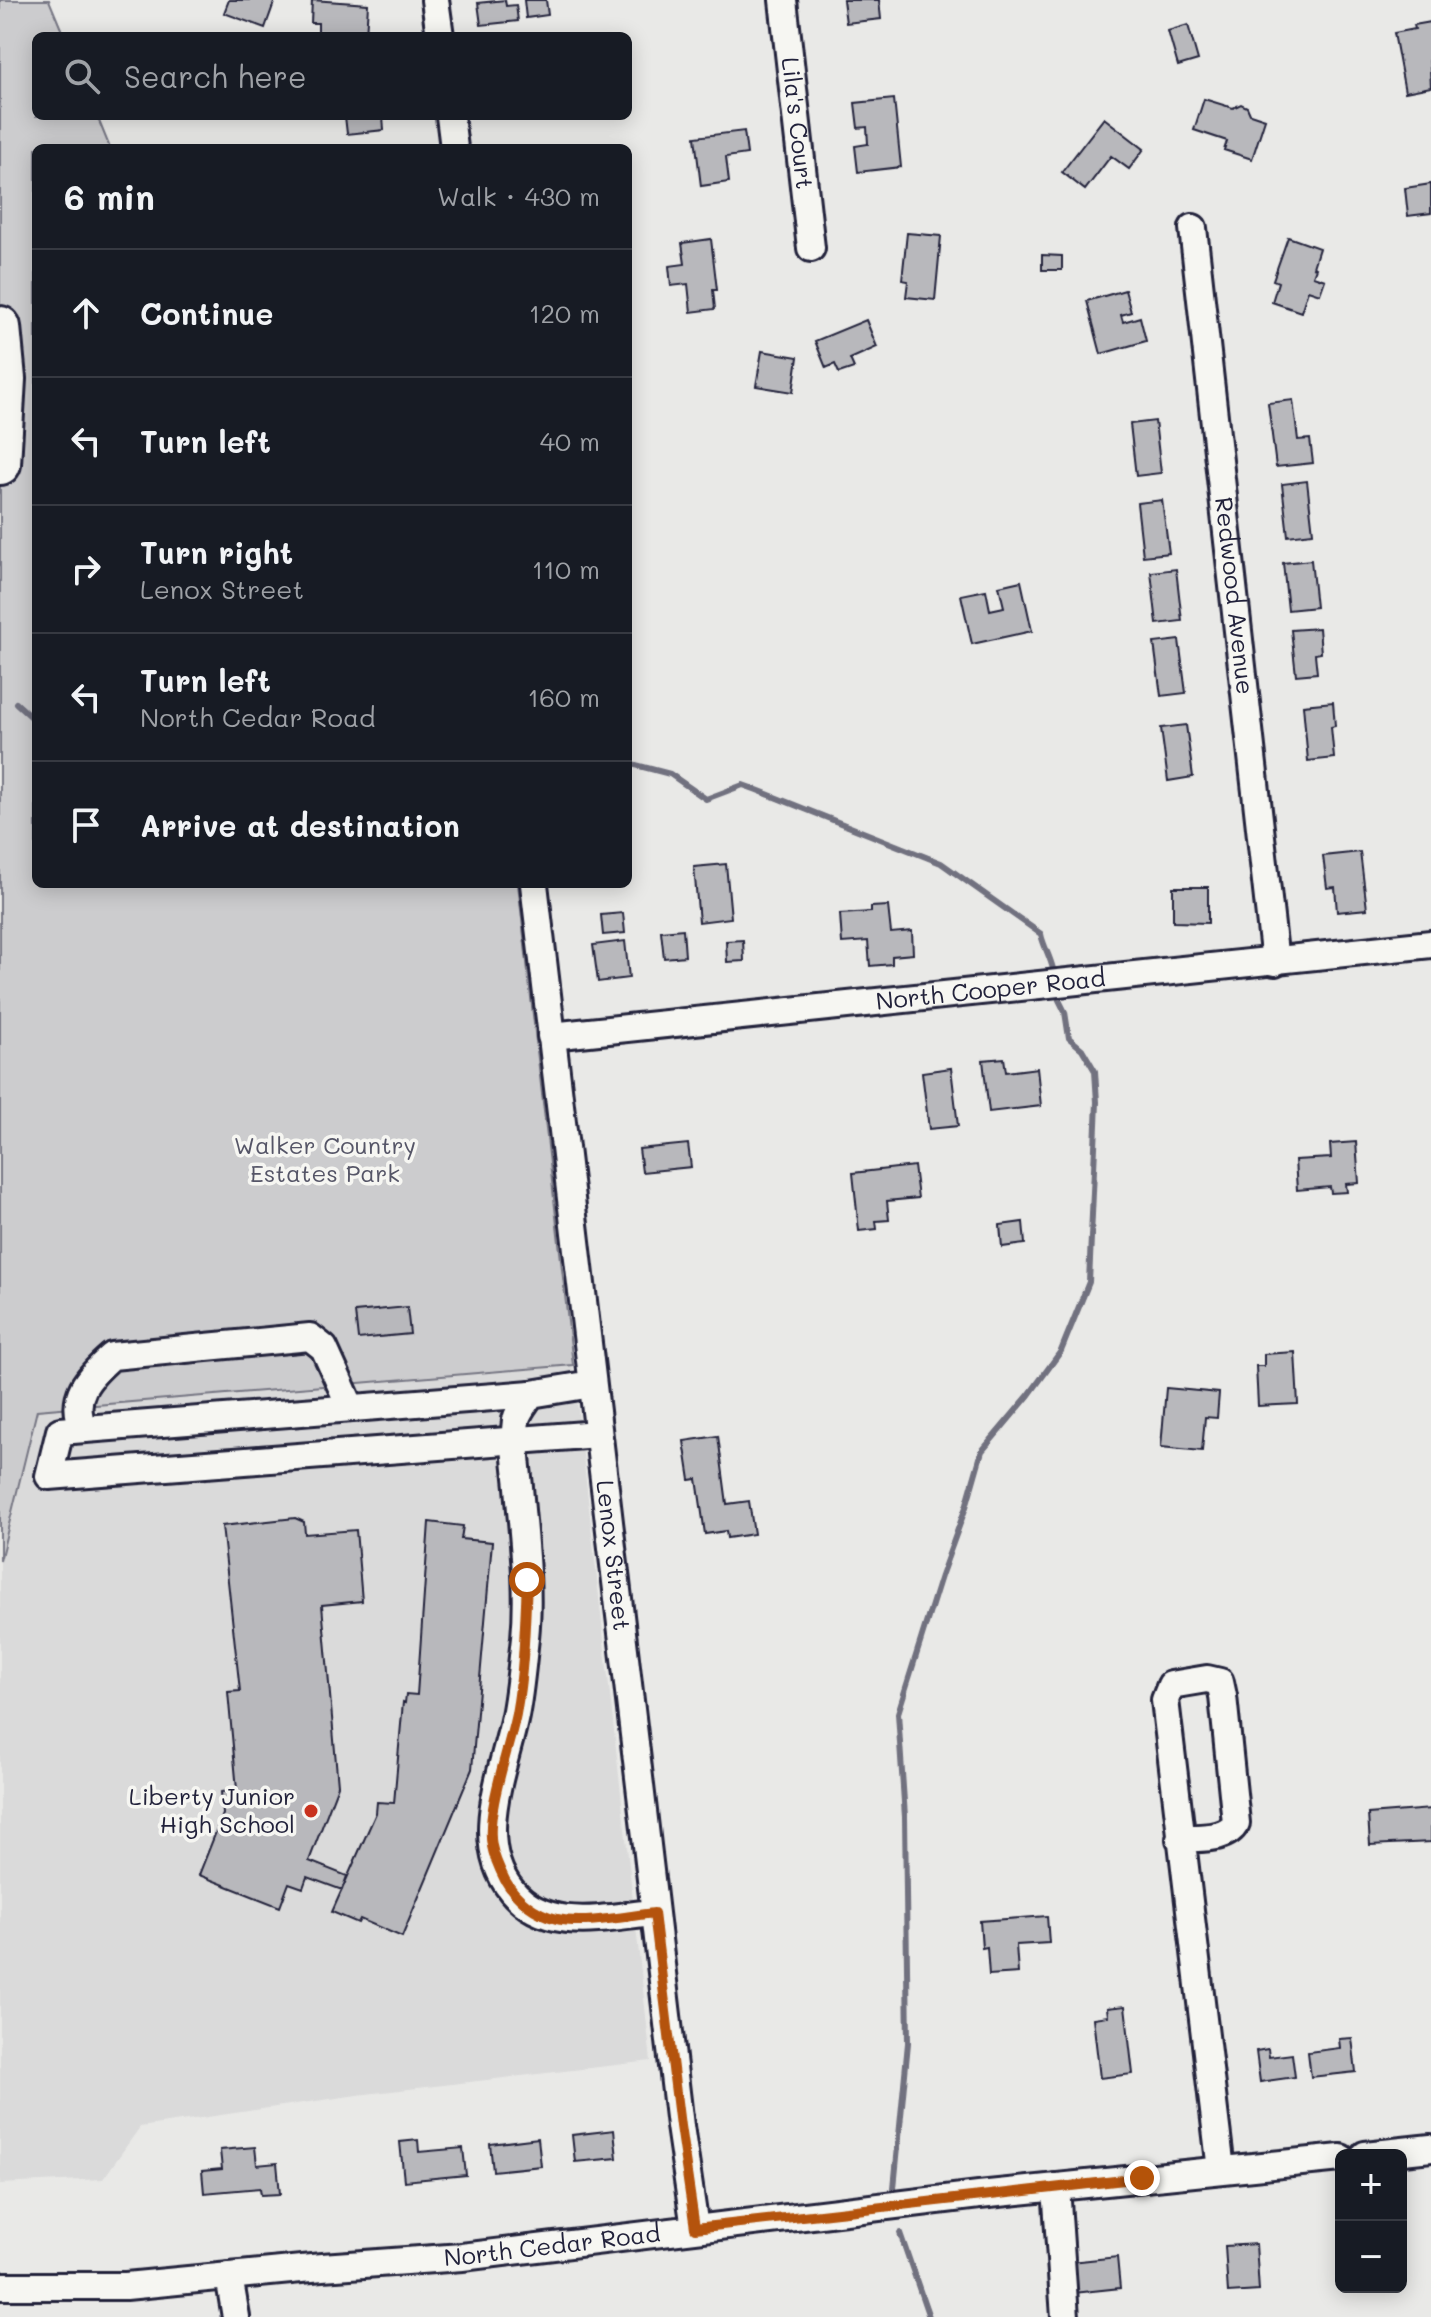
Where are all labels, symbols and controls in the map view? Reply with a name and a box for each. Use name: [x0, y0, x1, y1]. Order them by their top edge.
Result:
search box: [32, 32, 632, 120]
icon: search: [60, 54, 104, 98]
street label: Lila's Court: [776, 55, 821, 191]
text: Search here: [124, 56, 307, 96]
text: 6 min: [64, 174, 155, 219]
text: Walk · 430 m: [437, 179, 600, 213]
icon: ahead: [64, 291, 108, 335]
text: Continue: [140, 293, 273, 333]
text: 120 m: [529, 296, 600, 330]
icon: left: [64, 419, 108, 463]
text: Turn left: [140, 421, 271, 461]
text: 40 m: [540, 424, 600, 458]
street label: Redwood Avenue: [1209, 495, 1262, 696]
text: Turn right: [140, 532, 293, 572]
icon: right: [64, 547, 108, 591]
text: 110 m: [532, 552, 600, 586]
text: Lenox Street: [140, 572, 304, 606]
text: Turn left: [140, 660, 271, 700]
icon: left: [64, 675, 108, 719]
text: 160 m: [528, 680, 600, 714]
text: North Cedar Road: [140, 700, 376, 734]
icon: arrive: [64, 803, 108, 847]
text: Arrive at destination: [140, 805, 460, 845]
street label: North Cooper Road: [874, 961, 1107, 1016]
park label: Walker Country Estates Park: [234, 1129, 416, 1188]
street label: Lenox Street: [590, 1478, 639, 1632]
route start: [509, 1562, 545, 1598]
place label: Liberty Junior High School: [129, 1780, 295, 1839]
marker: Liberty Junior High School: [302, 1802, 320, 1820]
map controls: [1335, 2149, 1407, 2293]
button: +: [1335, 2149, 1407, 2221]
route end: [1124, 2160, 1160, 2196]
street label: North Cedar Road: [443, 2216, 662, 2272]
button: −: [1335, 2221, 1407, 2293]

